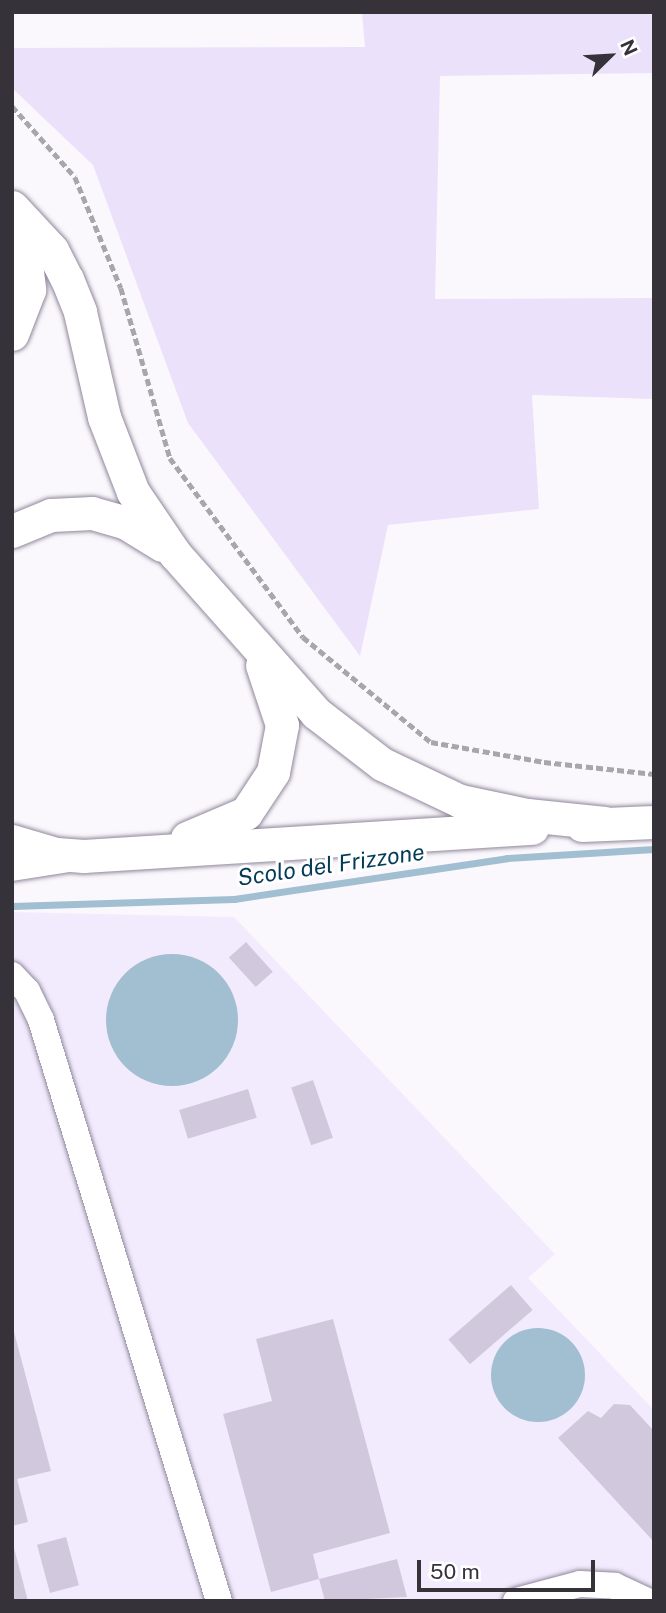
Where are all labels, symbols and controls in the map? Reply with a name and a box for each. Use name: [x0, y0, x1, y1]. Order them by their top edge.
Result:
north arrow: [575, 21, 645, 91]
text: N: [616, 36, 642, 59]
water label: Scolo del Frizzone: [236, 838, 426, 892]
scale bar: [421, 1546, 600, 1590]
text: 50 m: [430, 1559, 480, 1584]

